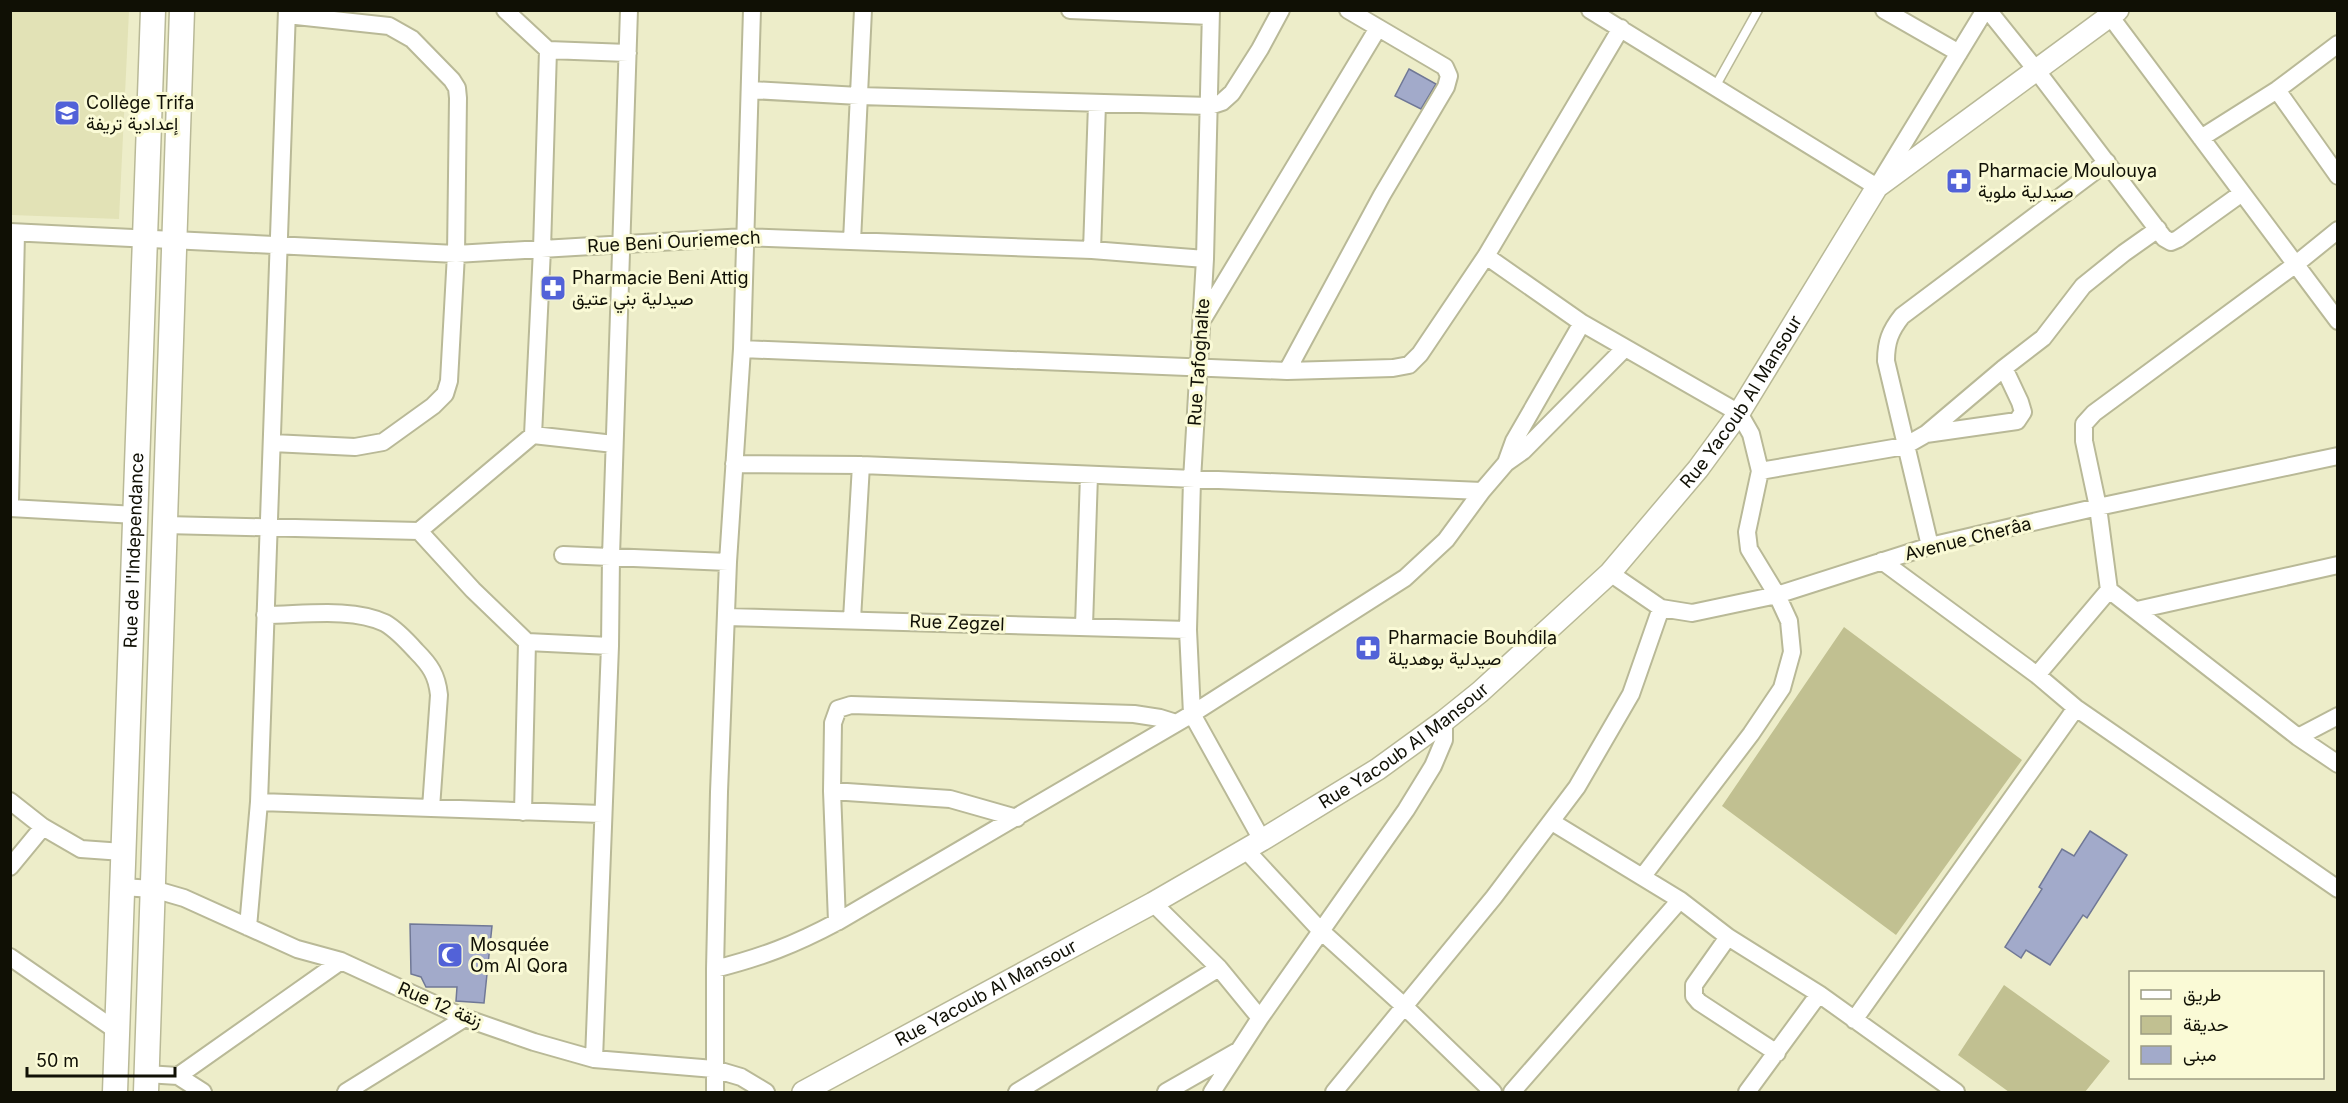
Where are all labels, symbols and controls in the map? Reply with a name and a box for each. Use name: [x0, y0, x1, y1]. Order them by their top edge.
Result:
place label: Collège Trifa إعدادية تريفة: [86, 92, 194, 136]
school or university icon: Collège Trifa إعدادية تريفة: [52, 98, 82, 128]
place label: Pharmacie Moulouya صيدلية ملوية: [1978, 160, 2157, 203]
pharmacy icon: Pharmacie Moulouya صيدلية ملوية: [1944, 166, 1974, 196]
street label: Rue Beni Ouriemech: [587, 226, 761, 257]
place label: Pharmacie Beni Attig صيدلية بني عتيق: [572, 267, 749, 314]
pharmacy icon: Pharmacie Beni Attig صيدلية بني عتيق: [538, 273, 568, 303]
street label: Rue Tafoghalte: [1184, 298, 1213, 426]
street label: Rue Yacoub Al Mansour: [1676, 311, 1806, 492]
street label: Rue de l'Independance: [120, 452, 147, 649]
street label: Avenue Cherâa: [1902, 513, 2033, 564]
street label: Rue Zegzel: [909, 610, 1005, 635]
place label: Pharmacie Bouhdila صيدلية بوهديلة: [1388, 627, 1557, 670]
pharmacy icon: Pharmacie Bouhdila صيدلية بوهديلة: [1353, 633, 1383, 663]
street label: Rue Yacoub Al Mansour: [1315, 678, 1493, 813]
place label: Mosquée Om Al Qora: [470, 934, 568, 976]
street label: Rue Yacoub Al Mansour: [891, 935, 1080, 1050]
mosque icon: Mosquée Om Al Qora: [435, 940, 465, 970]
legend: [2129, 971, 2324, 1079]
street label: Rue 12 زنقة: [395, 977, 485, 1033]
text: طريق: [2183, 984, 2221, 1006]
text: حديقة: [2183, 1014, 2229, 1035]
scale bar: [27, 1040, 176, 1078]
text: مبنى: [2183, 1044, 2217, 1066]
text: 50 m: [36, 1050, 79, 1071]

